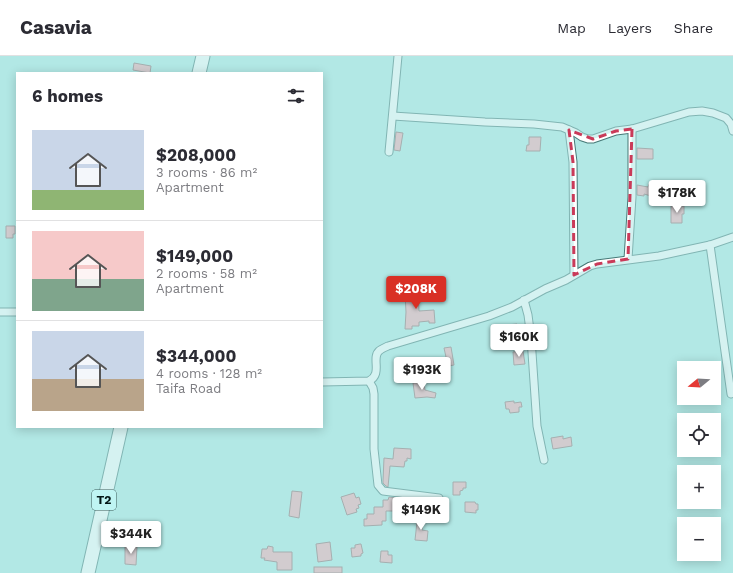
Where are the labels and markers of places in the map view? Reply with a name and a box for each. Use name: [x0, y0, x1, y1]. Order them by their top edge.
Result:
pin: $178K: [649, 180, 705, 214]
pin: $208K: [388, 276, 444, 310]
pin: $160K: [491, 324, 547, 358]
pin: $193K: [394, 357, 450, 391]
pin: $149K: [393, 497, 449, 531]
pin: $344K: [103, 521, 159, 555]

